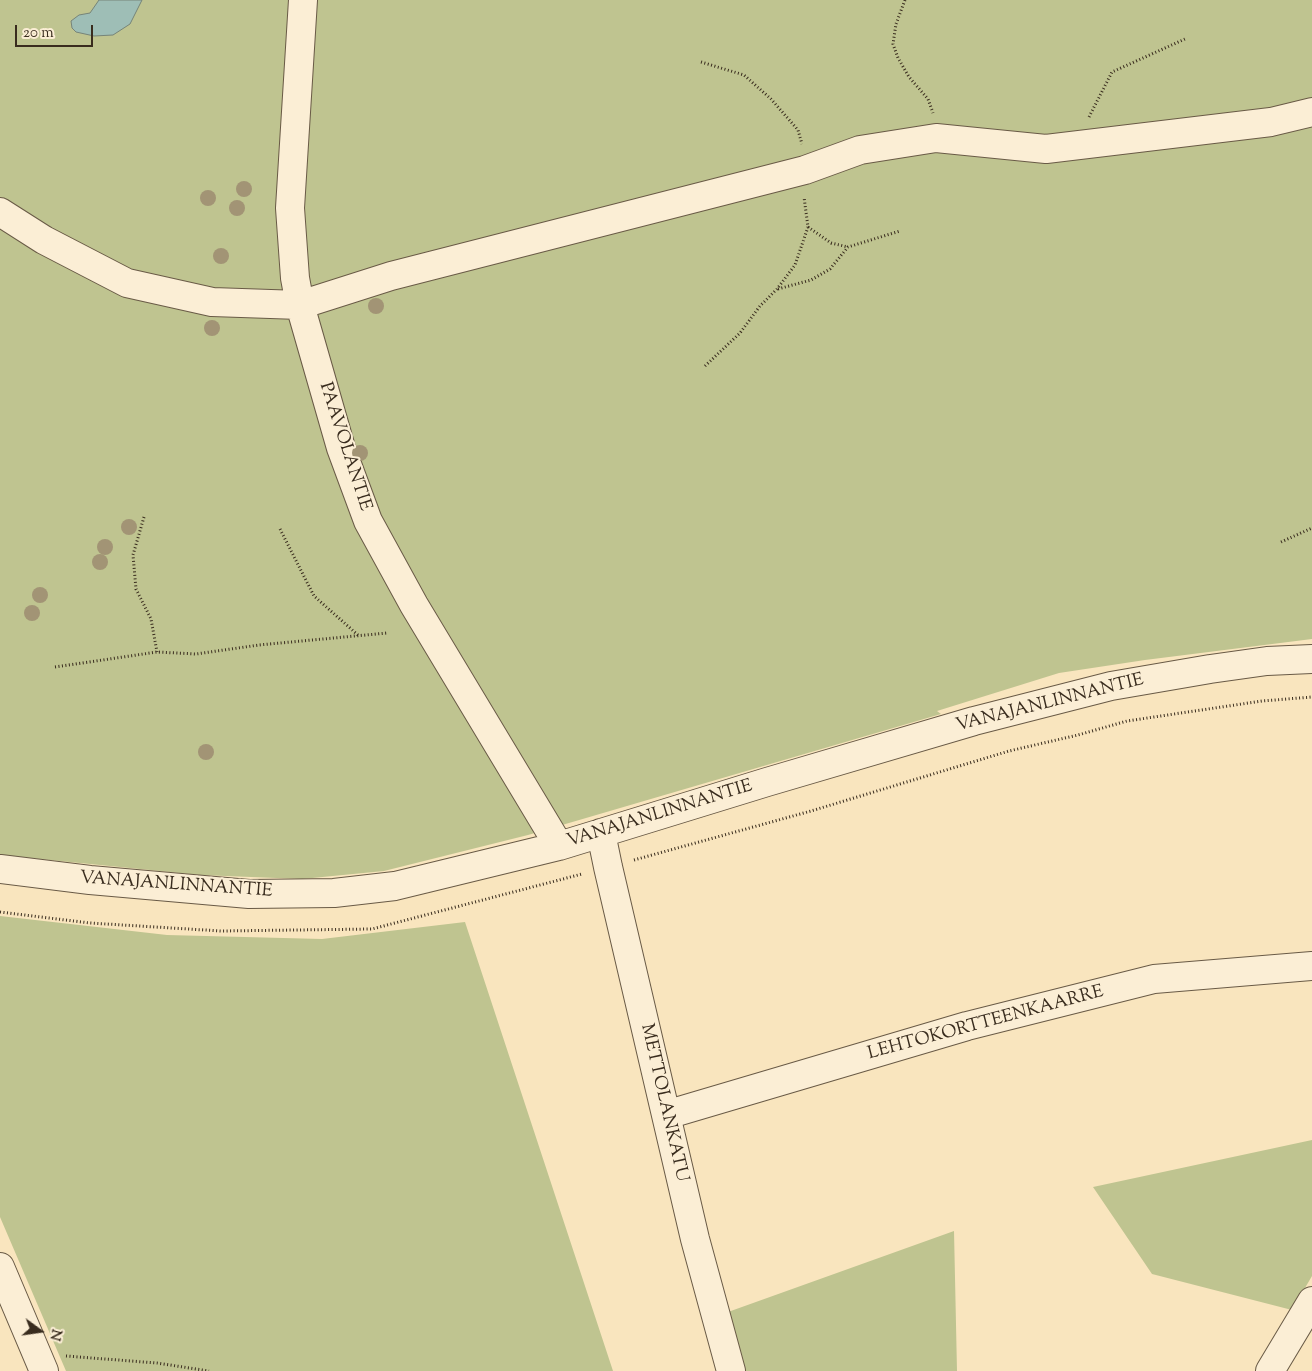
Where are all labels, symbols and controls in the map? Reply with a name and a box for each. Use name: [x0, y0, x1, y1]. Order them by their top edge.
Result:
scale bar: [18, 15, 95, 47]
text: 20 m: [23, 23, 54, 44]
street label: PAAVOLANTIE: [313, 380, 375, 514]
street label: VANAJANLINNANTIE: [954, 670, 1146, 738]
street label: VANAJANLINNANTIE: [565, 776, 755, 854]
street label: VANAJANLINNANTIE: [79, 868, 273, 904]
street label: LEHTOKORTTEENKAARRE: [866, 982, 1106, 1066]
street label: METTOLANKATU: [634, 1022, 692, 1184]
north arrow: [15, 1306, 65, 1356]
text: N: [43, 1327, 66, 1342]

